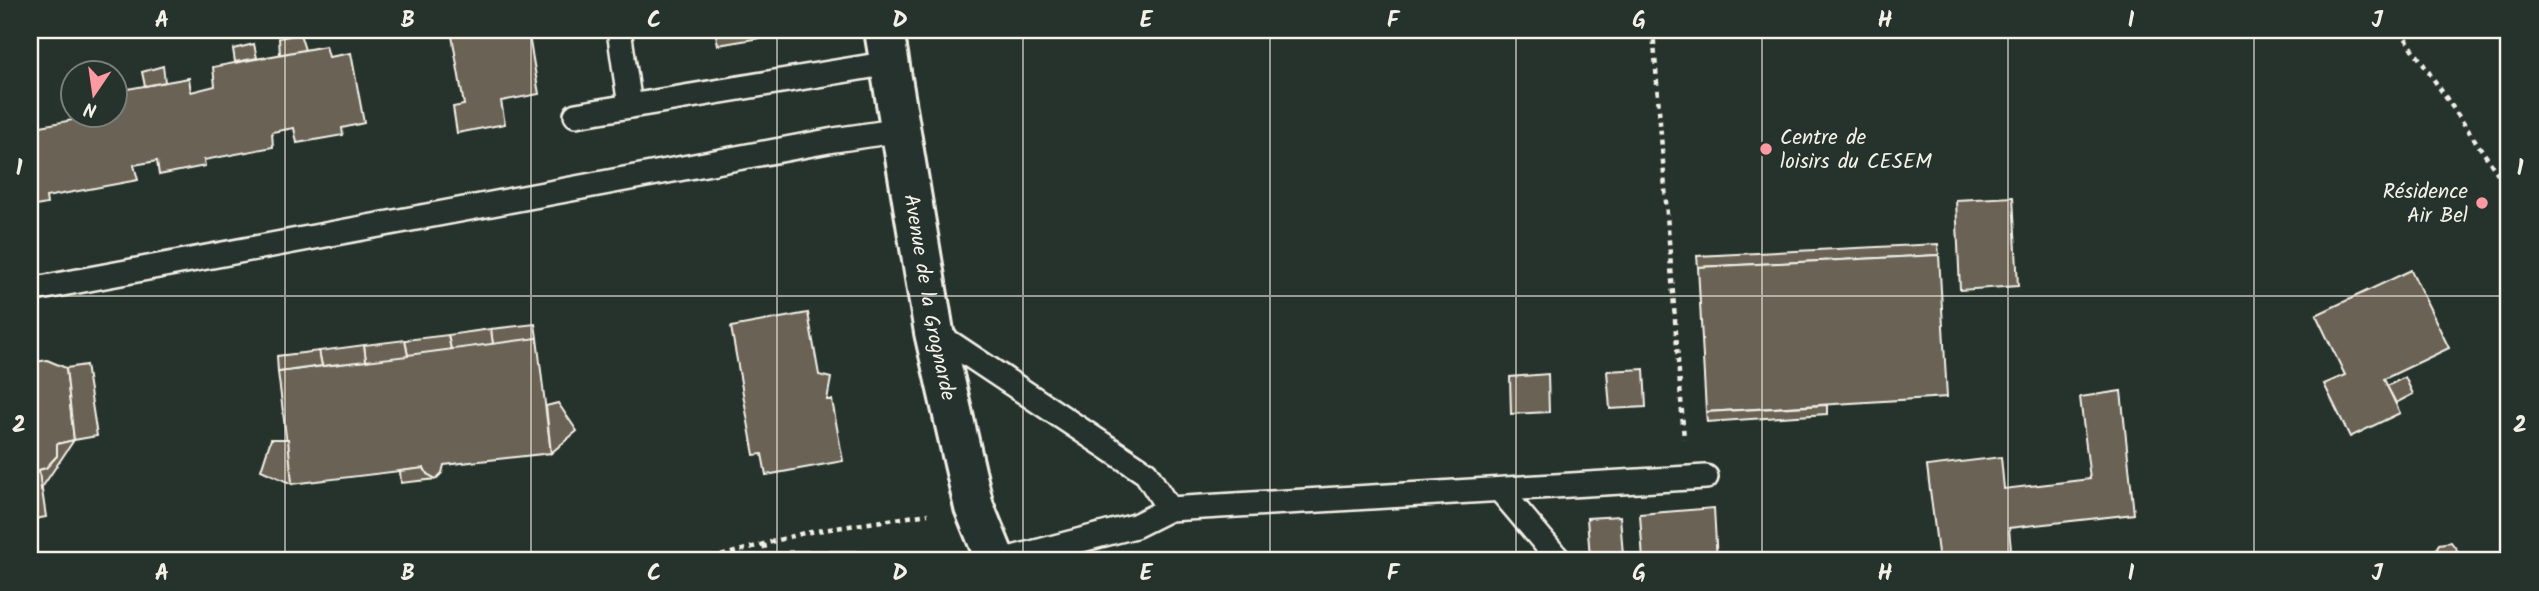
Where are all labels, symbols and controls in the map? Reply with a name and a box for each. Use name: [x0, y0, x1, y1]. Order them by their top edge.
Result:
text: A: [155, 3, 169, 39]
text: B: [401, 3, 415, 39]
text: C: [647, 3, 661, 39]
text: D: [892, 3, 908, 39]
text: E: [1140, 3, 1154, 39]
text: F: [1387, 3, 1401, 39]
text: G: [1632, 3, 1646, 39]
text: H: [1878, 3, 1893, 39]
text: I: [2127, 3, 2135, 39]
text: J: [2371, 3, 2383, 39]
north arrow: [60, 60, 130, 130]
text: N: [81, 93, 100, 125]
place label: Centre de loisirs du CESEM: [1780, 122, 1932, 179]
marker: Centre de loisirs du CESEM: [1758, 141, 1774, 157]
text: 1: [16, 151, 23, 187]
text: 1: [2517, 151, 2524, 187]
place label: Résidence Air Bel: [2383, 176, 2469, 233]
street label: Avenue de la Grognarde: [893, 192, 964, 404]
marker: Résidence Air Bel: [2474, 195, 2490, 211]
text: 2: [12, 408, 26, 444]
text: 2: [2513, 408, 2527, 444]
text: A: [155, 556, 169, 591]
text: B: [401, 556, 415, 591]
text: C: [647, 556, 661, 591]
text: D: [892, 556, 908, 591]
text: E: [1140, 556, 1154, 591]
text: F: [1387, 556, 1401, 591]
text: G: [1632, 556, 1646, 591]
text: H: [1878, 556, 1893, 591]
text: I: [2127, 556, 2135, 591]
text: J: [2371, 556, 2383, 591]

